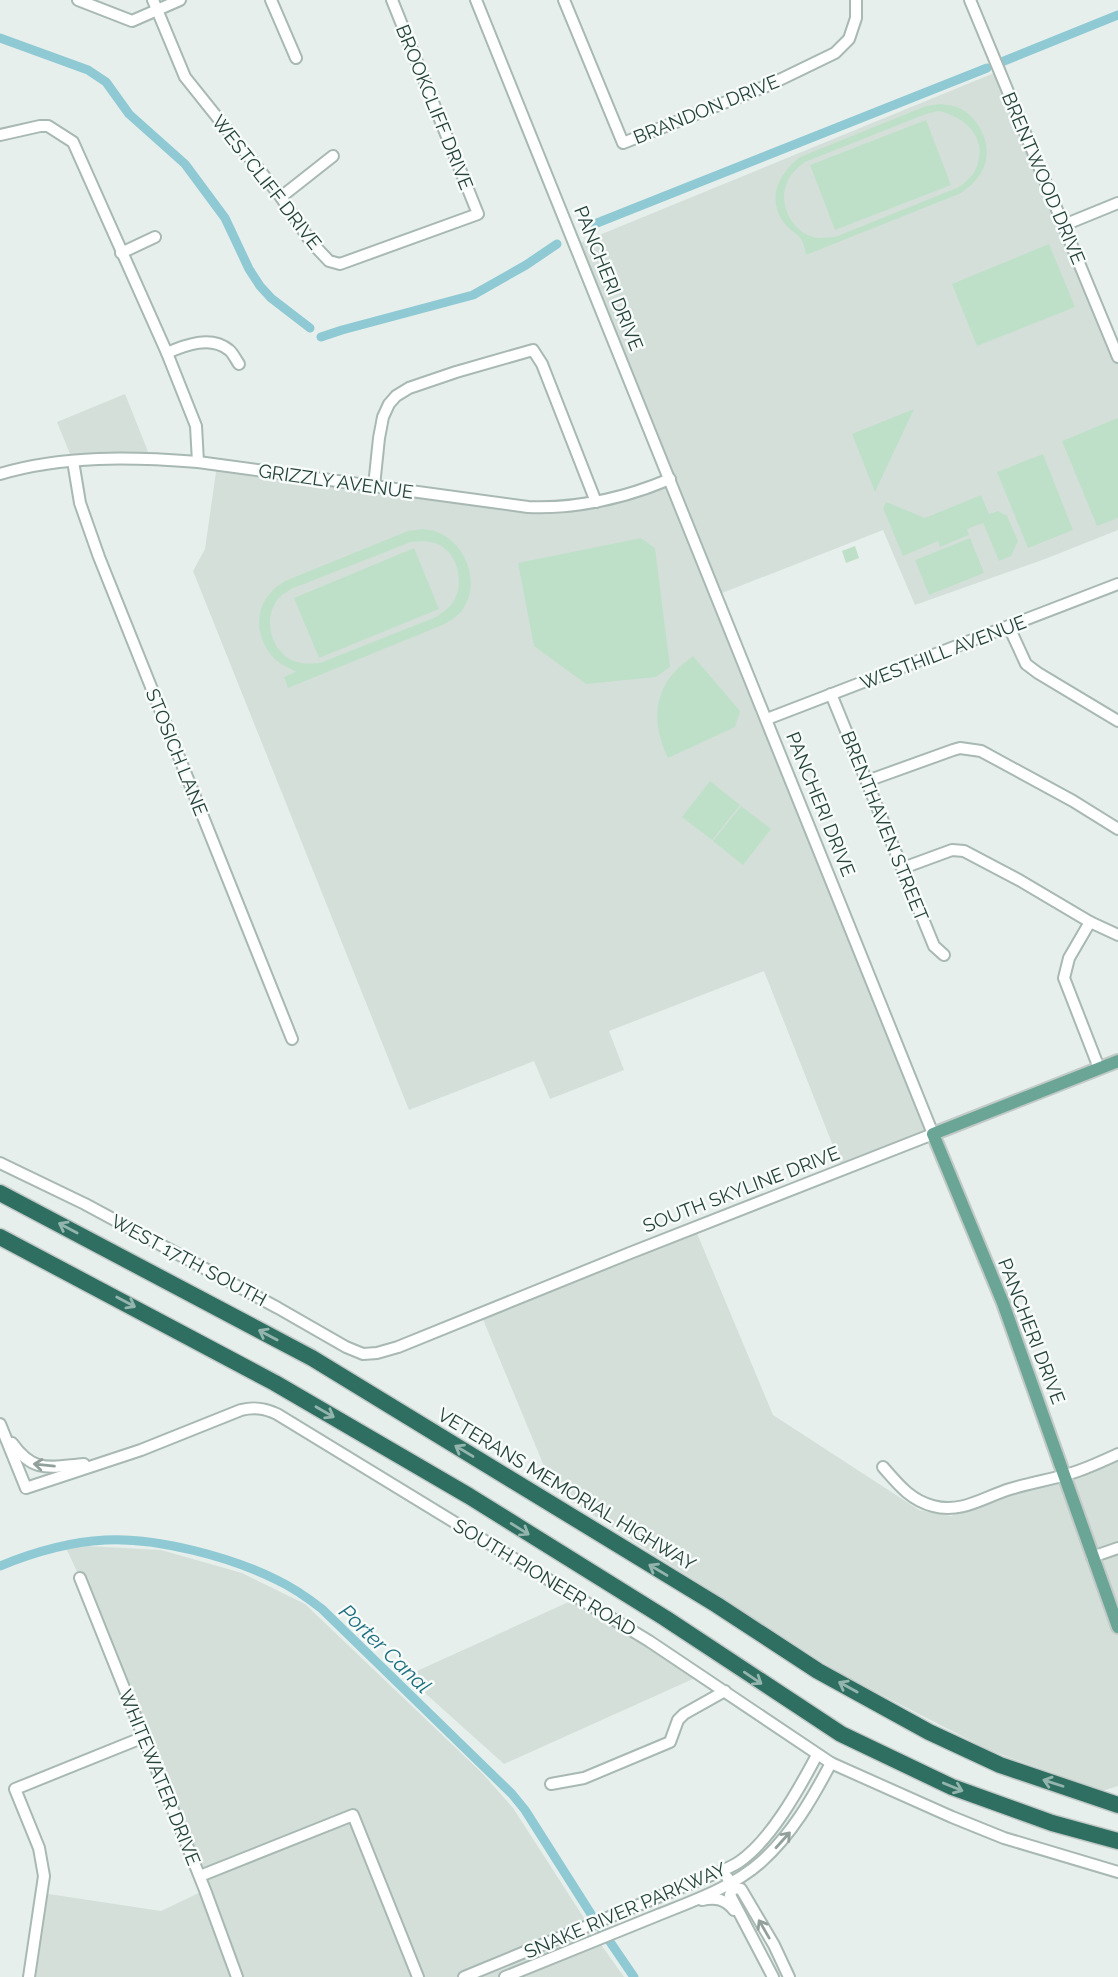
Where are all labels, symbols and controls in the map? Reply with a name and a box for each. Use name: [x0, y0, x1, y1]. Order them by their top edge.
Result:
street label: BROOKCLIFF DRIVE: [392, 21, 478, 193]
street label: BRANDON DRIVE: [630, 70, 782, 148]
street label: BRENTWOOD DRIVE: [998, 89, 1090, 267]
street label: WESTCLIFF DRIVE: [208, 110, 326, 254]
street label: PANCHERI DRIVE: [570, 202, 648, 354]
street label: GRIZZLY AVENUE: [257, 459, 415, 503]
street label: WESTHILL AVENUE: [857, 610, 1029, 694]
street label: STOSICH LANE: [141, 685, 213, 819]
street label: PANCHERI DRIVE: [782, 728, 860, 880]
street label: BRENTHAVEN STREET: [837, 728, 933, 925]
street label: SOUTH SKYLINE DRIVE: [640, 1141, 842, 1237]
street label: WEST 17TH SOUTH: [107, 1210, 271, 1310]
one-way arrow: [58, 1221, 78, 1235]
street label: PANCHERI DRIVE: [994, 1255, 1070, 1407]
one-way arrow: [115, 1296, 135, 1310]
one-way arrow: [259, 1328, 279, 1342]
street label: VETERANS MEMORIAL HIGHWAY: [434, 1403, 701, 1575]
one-way arrow: [314, 1406, 335, 1419]
one-way arrow: [455, 1444, 474, 1459]
one-way arrow: [33, 1458, 56, 1471]
street label: SOUTH PIONEER ROAD: [450, 1514, 640, 1640]
one-way arrow: [510, 1521, 529, 1536]
one-way arrow: [649, 1562, 669, 1576]
water label: Porter Canal: [334, 1599, 436, 1699]
one-way arrow: [743, 1671, 763, 1685]
one-way arrow: [838, 1680, 858, 1694]
street label: WHITEWATER DRIVE: [115, 1686, 205, 1868]
one-way arrow: [1043, 1776, 1065, 1788]
one-way arrow: [941, 1781, 963, 1794]
one-way arrow: [775, 1831, 791, 1849]
street label: SNAKE RIVER PARKWAY: [521, 1857, 730, 1963]
one-way arrow: [757, 1919, 770, 1940]

